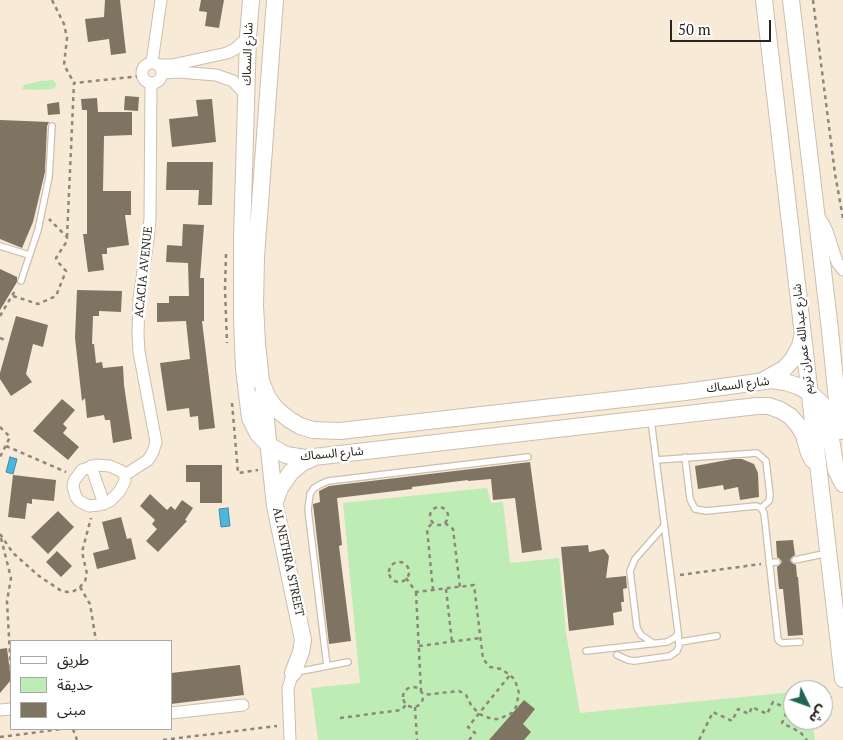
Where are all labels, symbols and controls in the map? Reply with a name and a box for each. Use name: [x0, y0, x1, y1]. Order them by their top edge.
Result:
scale bar: [673, 10, 774, 42]
text: 50 m: [678, 19, 711, 39]
street label: شارع السماك: [240, 22, 256, 86]
street label: ACACIA AVENUE: [132, 226, 156, 318]
street label: شارع عبدالله عمران تريم: [790, 283, 816, 395]
street label: شارع السماك: [706, 374, 770, 396]
street label: شارع السماك: [300, 444, 364, 464]
street label: AL NETHRA STREET: [269, 506, 307, 618]
legend: [10, 640, 172, 730]
text: طريق: [57, 649, 89, 669]
text: حديقة: [57, 674, 93, 694]
north arrow: [783, 680, 833, 730]
text: مبنى: [57, 699, 86, 719]
text: ش: [805, 701, 832, 728]

